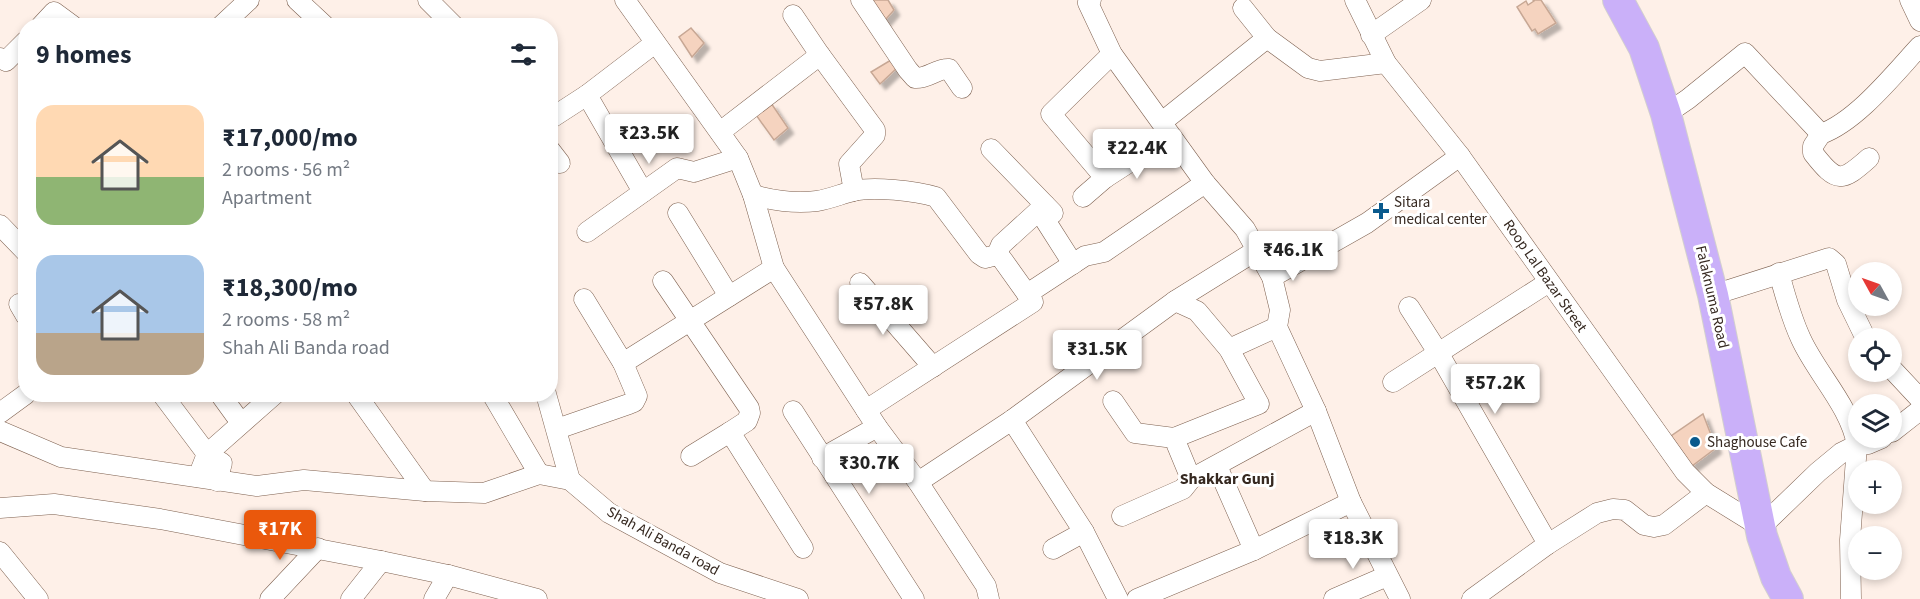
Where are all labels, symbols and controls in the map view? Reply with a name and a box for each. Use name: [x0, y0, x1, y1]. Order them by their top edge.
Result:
text: 9 homes: [36, 36, 131, 73]
icon: filters: [507, 38, 540, 71]
pin: ₹23.5K: [600, 114, 698, 165]
text: ₹17,000/mo: [222, 119, 358, 156]
text: ₹23.5K: [619, 119, 679, 147]
icon: home: [84, 129, 156, 201]
pin: ₹22.4K: [1088, 129, 1186, 180]
text: ₹22.4K: [1107, 134, 1167, 162]
text: 2 rooms · 56 m²: [222, 156, 350, 184]
text: Apartment: [222, 184, 312, 212]
place label: Sitara medical center: [1394, 192, 1487, 230]
marker: Sitara medical center: [1372, 202, 1390, 220]
street label: Roop Lal Bazar Street: [1498, 215, 1592, 337]
pin: ₹46.1K: [1244, 231, 1342, 282]
text: ₹46.1K: [1263, 236, 1323, 264]
street label: Falaknuma Road: [1690, 244, 1734, 350]
north arrow: [1848, 262, 1902, 316]
map controls: [1848, 262, 1902, 580]
text: ₹18,300/mo: [222, 269, 358, 306]
icon: home: [84, 279, 156, 351]
pin: ₹57.8K: [834, 285, 932, 336]
text: ₹57.8K: [853, 290, 913, 318]
text: 2 rooms · 58 m²: [222, 306, 350, 334]
button: locate: [1848, 328, 1902, 382]
pin: ₹31.5K: [1048, 330, 1146, 381]
text: Shah Ali Banda road: [222, 334, 390, 362]
text: ₹31.5K: [1067, 335, 1127, 363]
pin: ₹57.2K: [1446, 364, 1544, 415]
text: ₹57.2K: [1465, 369, 1525, 397]
button: layers: [1848, 394, 1902, 448]
place label: Shaghouse Cafe: [1707, 432, 1807, 453]
marker: Shaghouse Cafe: [1688, 435, 1702, 449]
pin: ₹30.7K: [820, 444, 918, 495]
text: ₹30.7K: [839, 449, 899, 477]
button: +: [1848, 460, 1902, 514]
district label: Shakkar Gunj: [1180, 468, 1274, 490]
street label: Shah Ali Banda road: [603, 501, 723, 581]
pin: ₹17K: [244, 510, 316, 561]
text: ₹17K: [258, 515, 302, 543]
pin: ₹18.3K: [1304, 519, 1402, 570]
text: ₹18.3K: [1323, 524, 1383, 552]
button: −: [1848, 526, 1902, 580]

